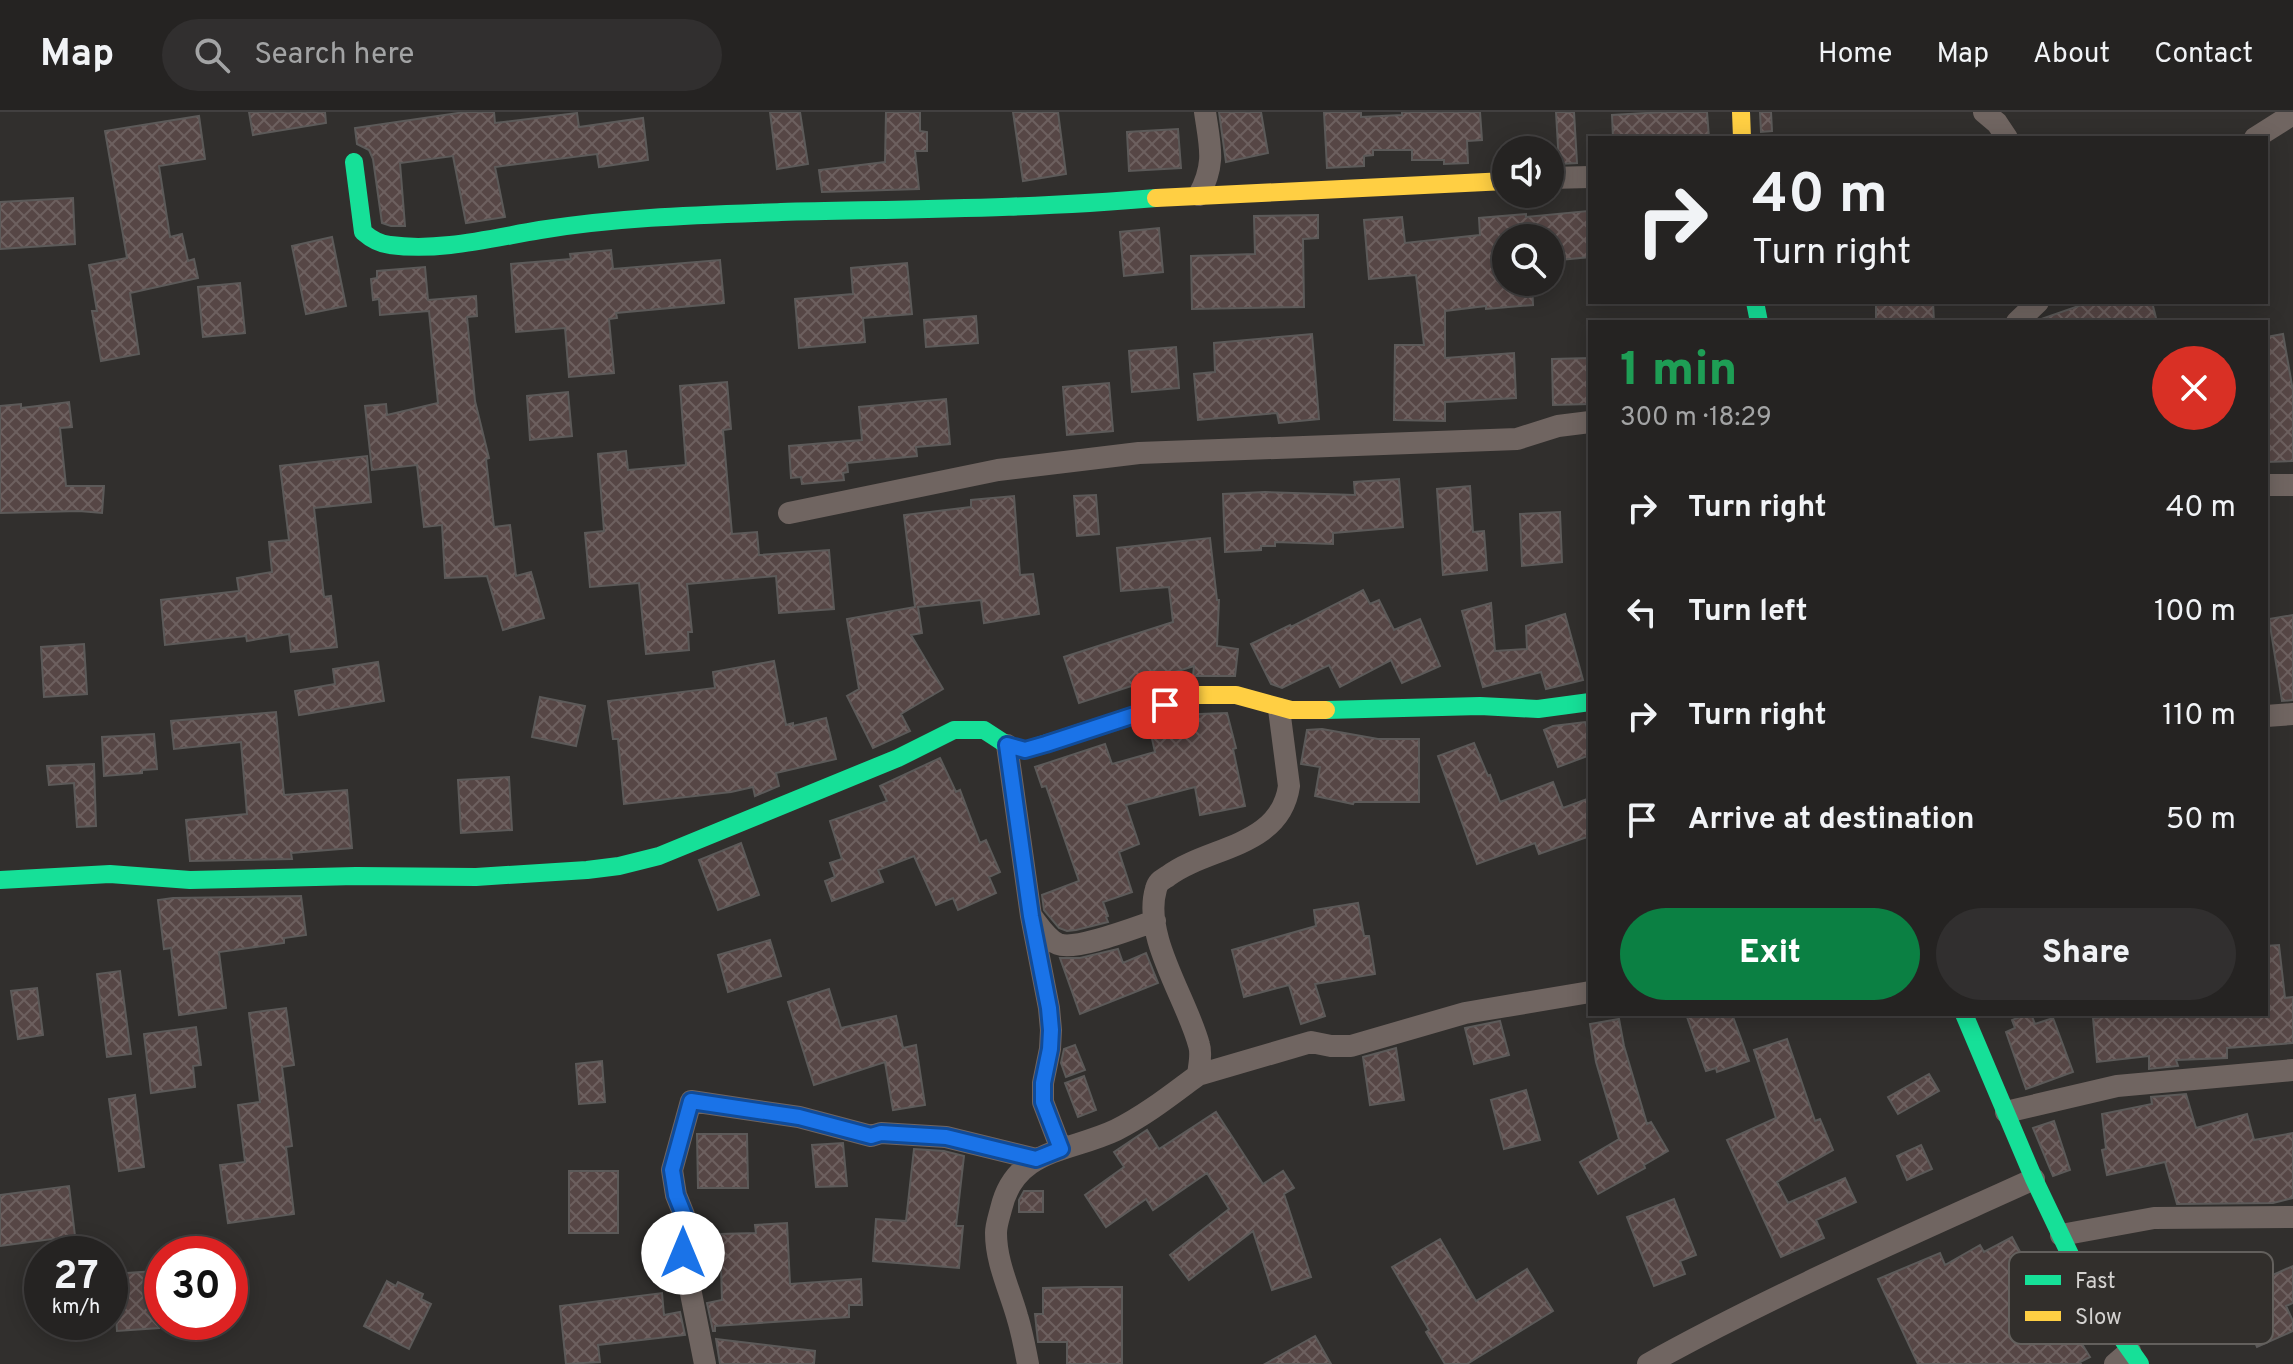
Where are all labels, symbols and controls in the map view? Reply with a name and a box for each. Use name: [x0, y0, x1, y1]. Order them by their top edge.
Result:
search box: [162, 19, 722, 91]
text: Map: [40, 31, 114, 80]
icon: search: [190, 33, 234, 77]
text: Search here: [254, 37, 414, 74]
text: Home: [1818, 37, 1892, 73]
text: Map: [1936, 37, 1989, 73]
text: About: [2033, 37, 2110, 73]
text: Contact: [2154, 37, 2253, 73]
map controls: [1492, 136, 1564, 296]
button: sound: [1492, 136, 1564, 208]
text: 40 m: [1752, 162, 1888, 232]
icon: right: [1620, 168, 1724, 272]
button: search: [1492, 224, 1564, 296]
text: Turn right: [1752, 231, 1911, 277]
text: 1 min: [1620, 342, 1737, 402]
button: close: [2152, 346, 2236, 430]
text: 300 m · 18:29: [1620, 402, 1772, 435]
icon: right: [1620, 486, 1664, 530]
text: Turn right: [1688, 490, 1826, 527]
text: 40 m: [2166, 490, 2236, 527]
icon: left: [1620, 590, 1664, 634]
text: Turn left: [1688, 594, 1808, 631]
text: 100 m: [2154, 594, 2236, 631]
pin: [1131, 671, 1199, 739]
icon: arrive: [1143, 683, 1187, 727]
icon: right: [1620, 694, 1664, 738]
text: Turn right: [1688, 698, 1826, 735]
text: 110 m: [2162, 698, 2236, 735]
icon: arrive: [1620, 798, 1664, 842]
text: Arrive at destination: [1688, 802, 1974, 839]
text: 50 m: [2166, 802, 2236, 839]
button: Exit: [1620, 908, 1920, 1000]
button: Share: [1936, 908, 2236, 1000]
position arrow: [641, 1211, 725, 1295]
speed limit sign: 30: [144, 1236, 248, 1340]
legend: [2009, 1252, 2273, 1344]
text: 27: [53, 1253, 99, 1303]
text: Fast: [2075, 1269, 2116, 1296]
text: km/h: [52, 1295, 100, 1321]
text: Slow: [2075, 1305, 2122, 1332]

